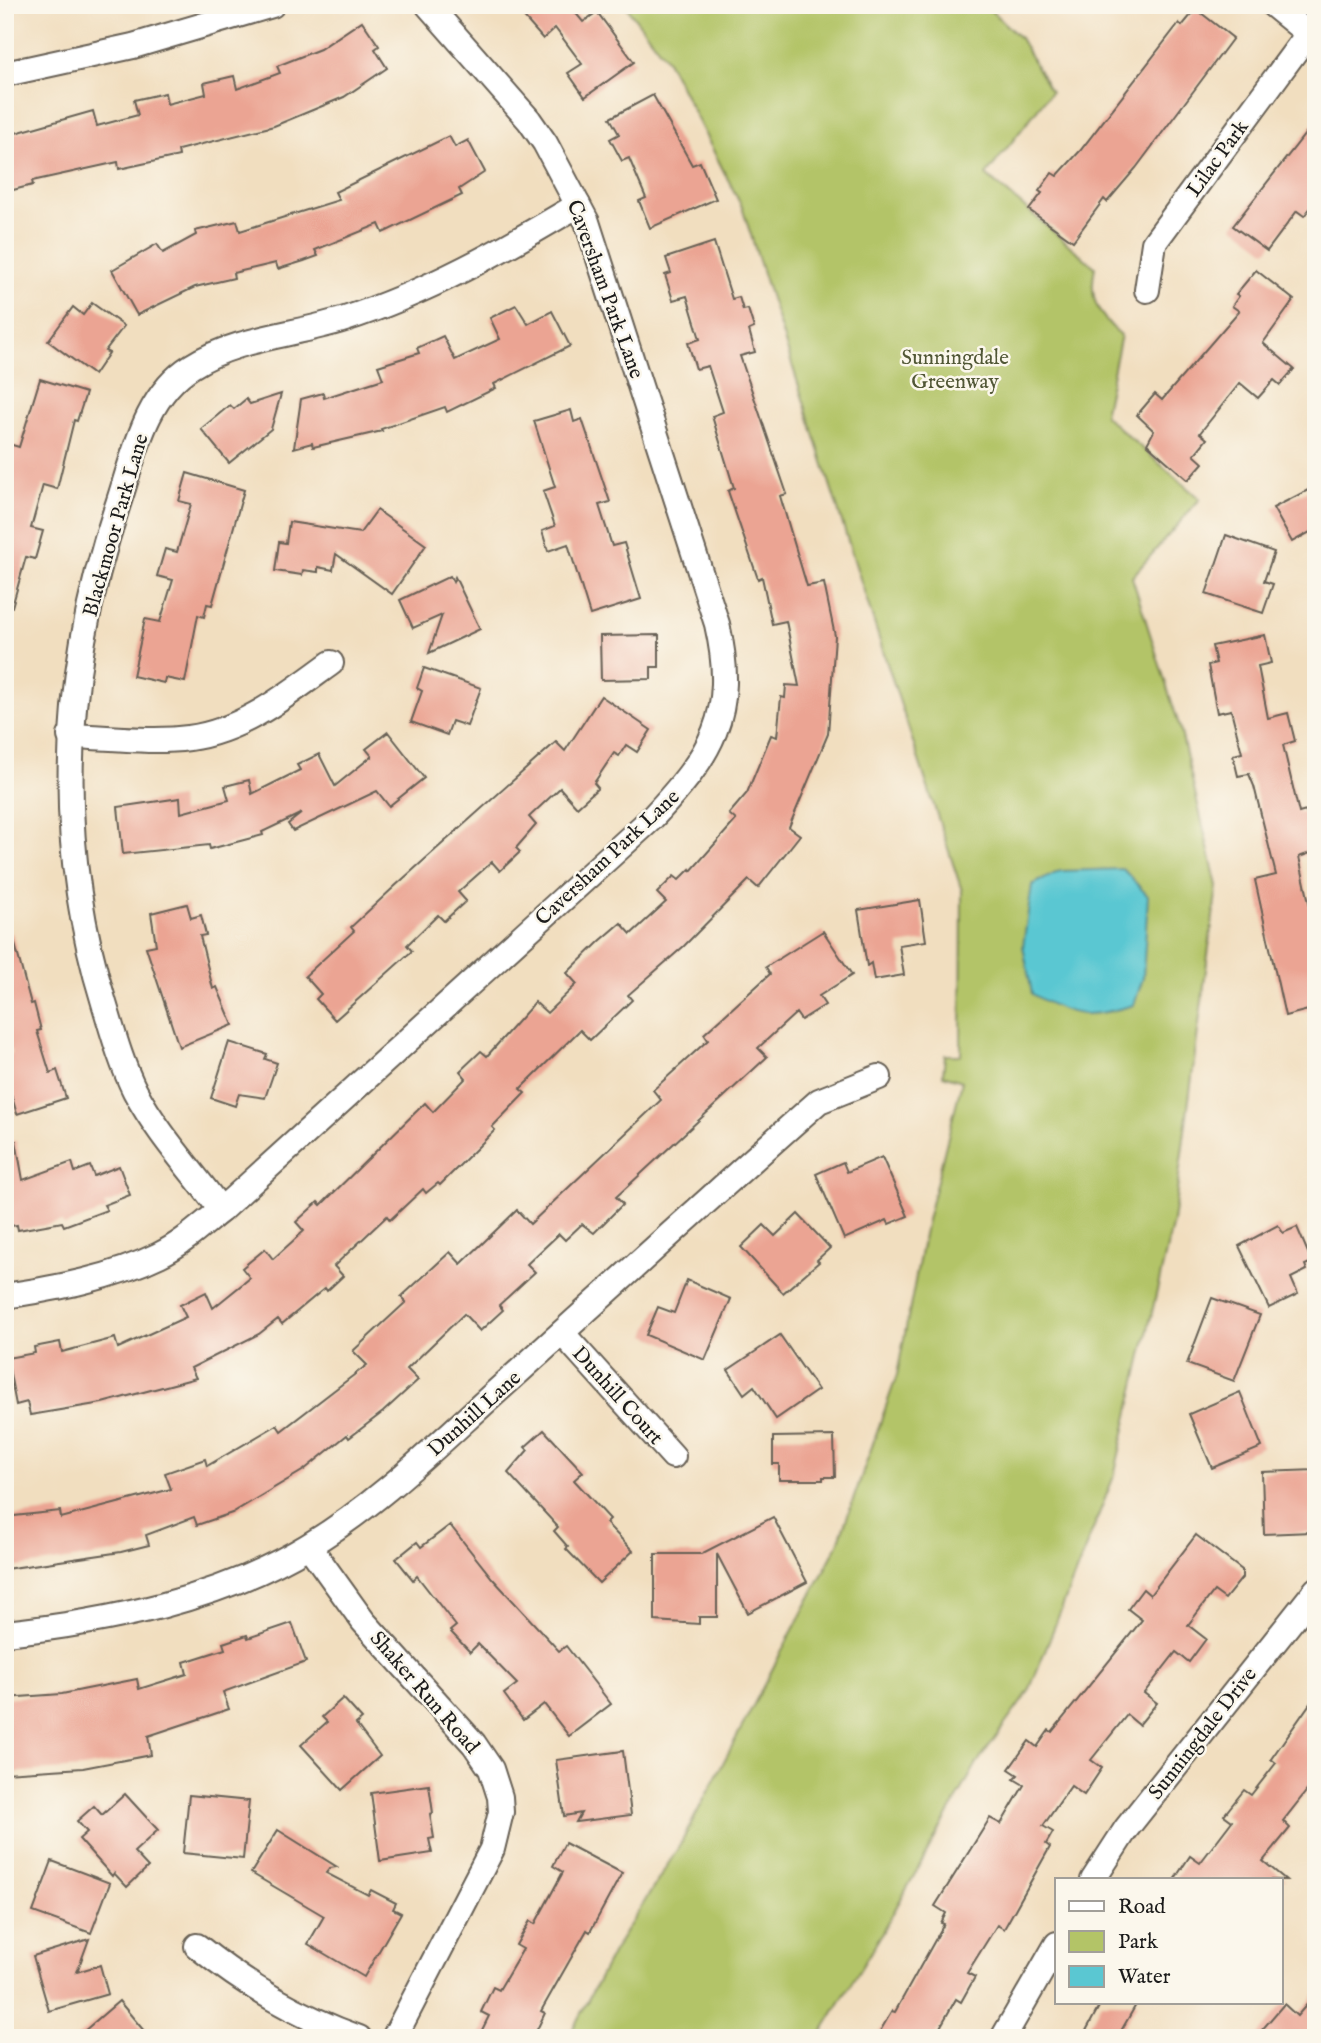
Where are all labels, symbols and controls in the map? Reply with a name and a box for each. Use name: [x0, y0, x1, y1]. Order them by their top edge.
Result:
street label: Lilac Park: [1181, 114, 1256, 203]
street label: Caversham Park Lane: [560, 196, 650, 383]
park label: Sunningdale Greenway: [901, 345, 1009, 396]
street label: Blackmoor Park Lane: [77, 430, 156, 620]
street label: Caversham Park Lane: [530, 784, 686, 932]
street label: Dunhill Court: [565, 1341, 668, 1451]
street label: Dunhill Lane: [423, 1365, 528, 1463]
street label: Shaker Run Road: [363, 1626, 485, 1761]
street label: Sunningdale Drive: [1143, 1662, 1264, 1806]
legend: [1055, 1878, 1282, 2004]
text: Road: [1118, 1894, 1166, 1921]
text: Park: [1118, 1929, 1159, 1956]
text: Water: [1118, 1964, 1171, 1991]

